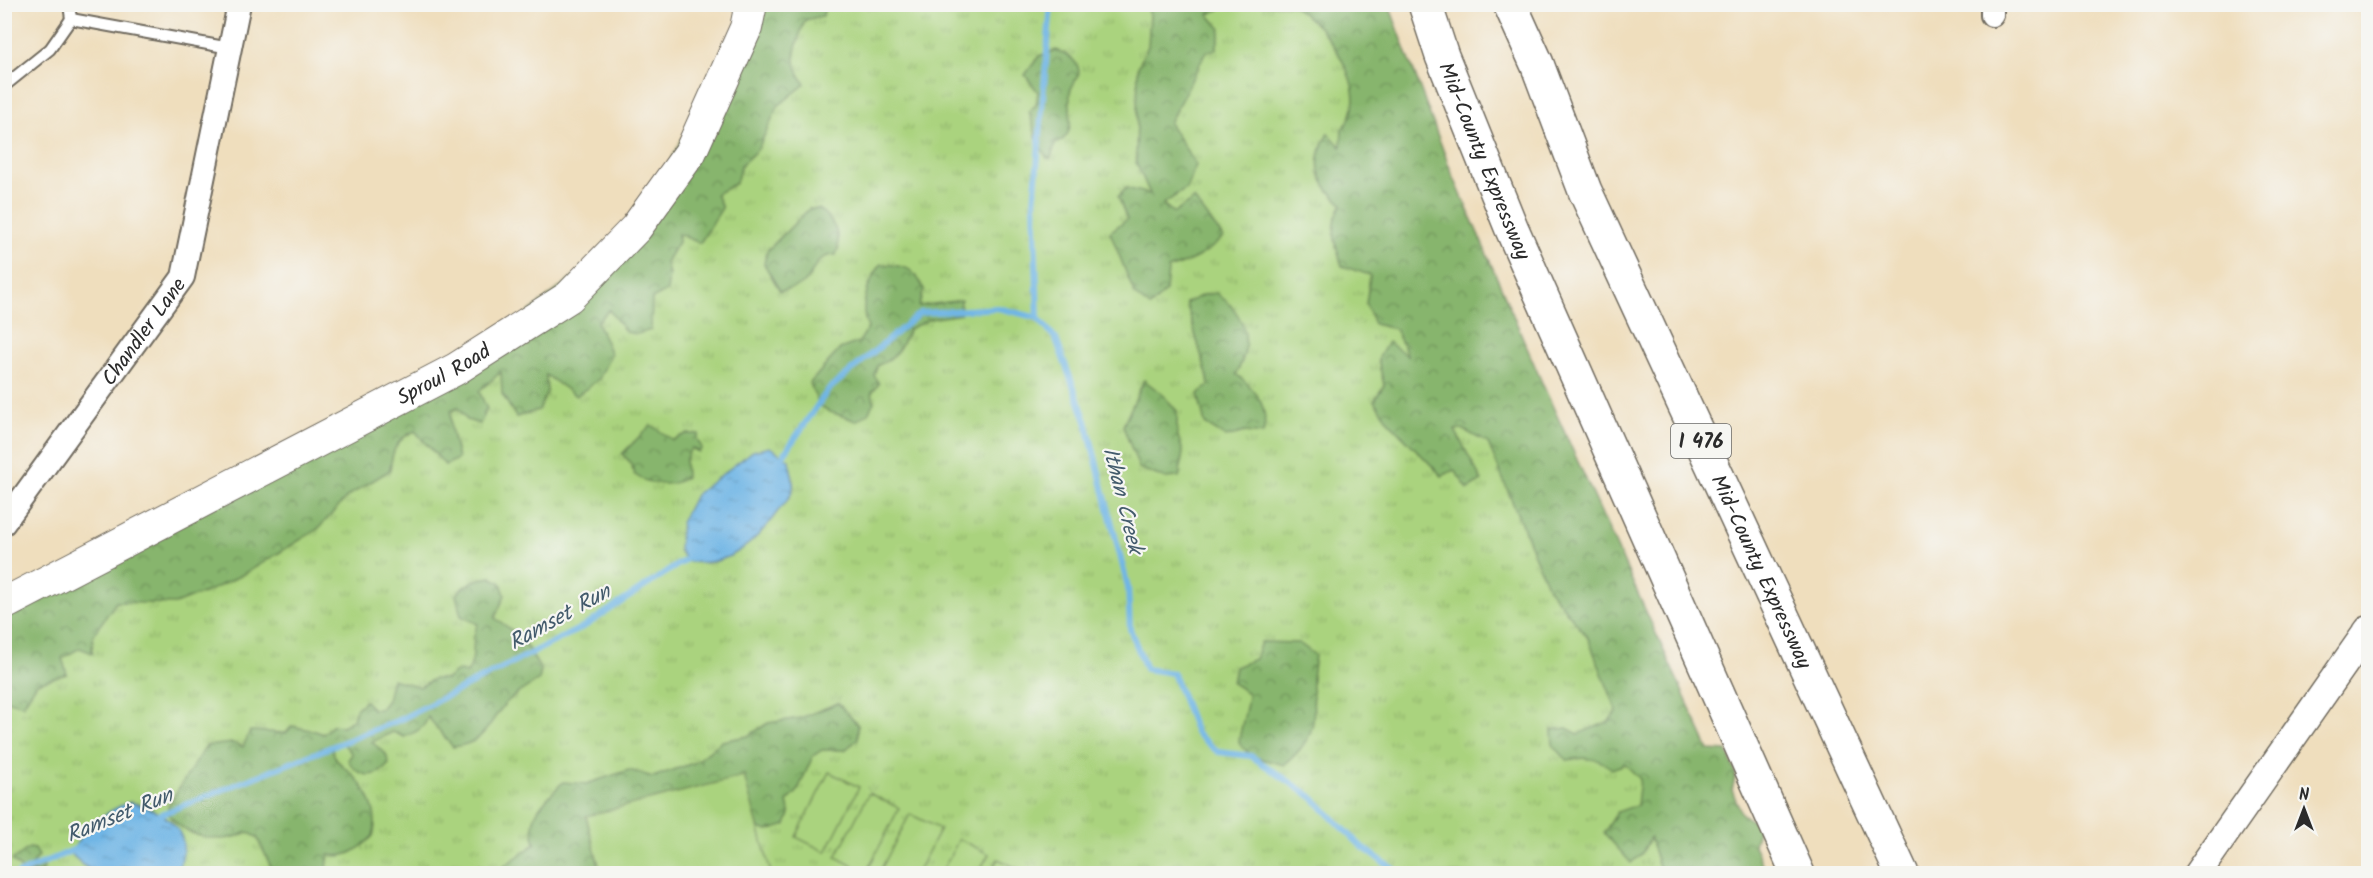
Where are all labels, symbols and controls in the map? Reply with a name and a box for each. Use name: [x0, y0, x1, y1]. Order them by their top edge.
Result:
street label: Mid-County Expressway: [1428, 58, 1539, 266]
street label: Chandler Lane: [94, 271, 196, 393]
street label: Sproul Road: [391, 335, 498, 415]
road number: I 476: [1671, 424, 1731, 458]
water label: Ithan Creek: [1091, 444, 1153, 561]
street label: Mid-County Expressway: [1701, 469, 1820, 675]
water label: Ramset Run: [503, 575, 620, 661]
water label: Ramset Run: [61, 778, 181, 854]
north arrow: [2274, 779, 2334, 839]
text: N: [2299, 783, 2309, 808]

